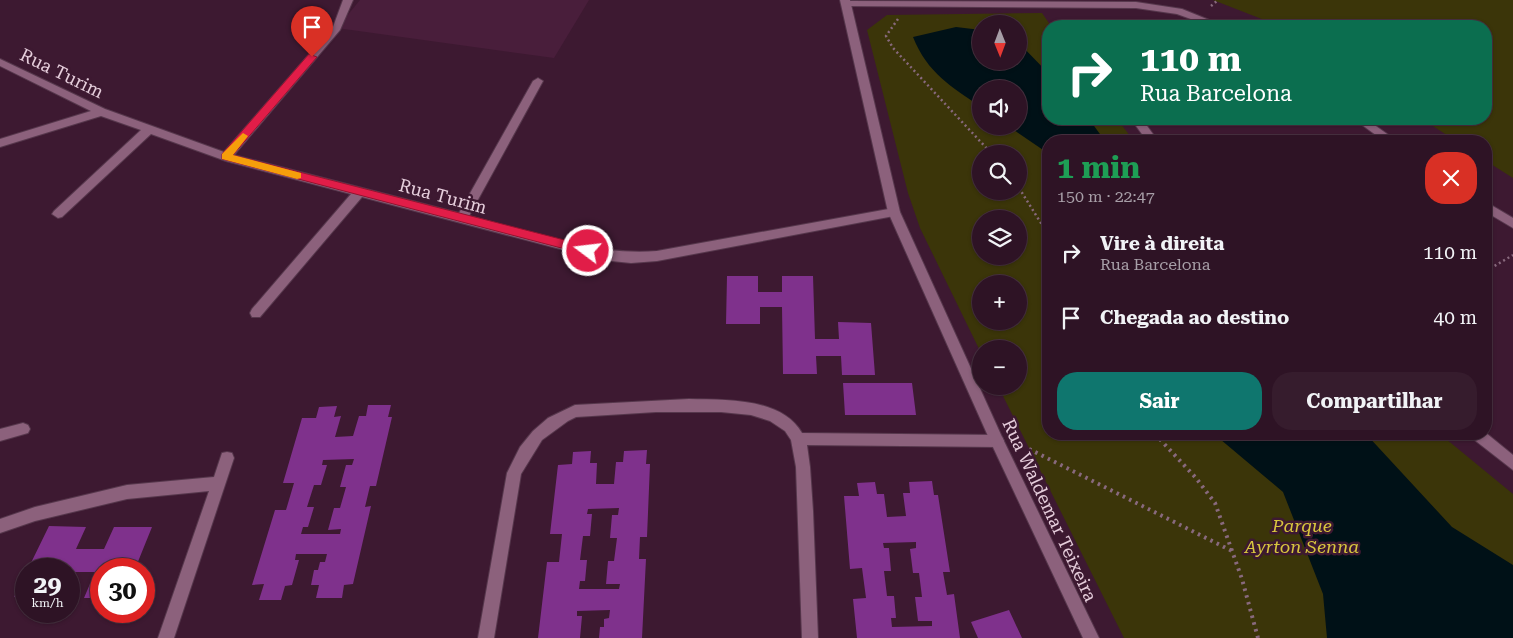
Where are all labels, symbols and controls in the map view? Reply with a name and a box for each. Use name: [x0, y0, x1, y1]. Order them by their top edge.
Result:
pin: [291, 6, 333, 57]
icon: arrive: [298, 13, 326, 41]
north arrow: [972, 15, 1028, 70]
map controls: [972, 15, 1027, 395]
text: 110 m: [1140, 39, 1241, 80]
icon: right: [1057, 40, 1122, 105]
street label: Rua Turim: [17, 44, 107, 102]
button: sound: [972, 80, 1027, 135]
text: Rua Barcelona: [1140, 81, 1292, 106]
button: search: [972, 145, 1027, 200]
text: 1 min: [1057, 150, 1140, 185]
button: close: [1425, 152, 1477, 204]
street label: Rua Turim: [397, 174, 489, 218]
text: 150 m · 22:47: [1057, 187, 1155, 206]
button: layers: [972, 210, 1027, 265]
position arrow: [561, 224, 613, 276]
text: Vire à direita: [1100, 232, 1224, 255]
icon: right: [1057, 239, 1085, 267]
text: 110 m: [1423, 241, 1477, 264]
text: Rua Barcelona: [1100, 255, 1211, 274]
button: +: [972, 275, 1027, 330]
icon: arrive: [1057, 304, 1085, 332]
text: Chegada ao destino: [1100, 306, 1289, 329]
text: 40 m: [1434, 306, 1477, 329]
button: −: [972, 340, 1027, 395]
button: Sair: [1057, 372, 1262, 430]
button: Compartilhar: [1272, 372, 1477, 430]
street label: Rua Waldemar Teixeira: [998, 415, 1102, 605]
park label: Parque Ayrton Senna: [1244, 515, 1359, 557]
speed limit sign: 30: [90, 558, 155, 623]
text: 29: [33, 570, 62, 599]
text: km/h: [31, 596, 64, 610]

